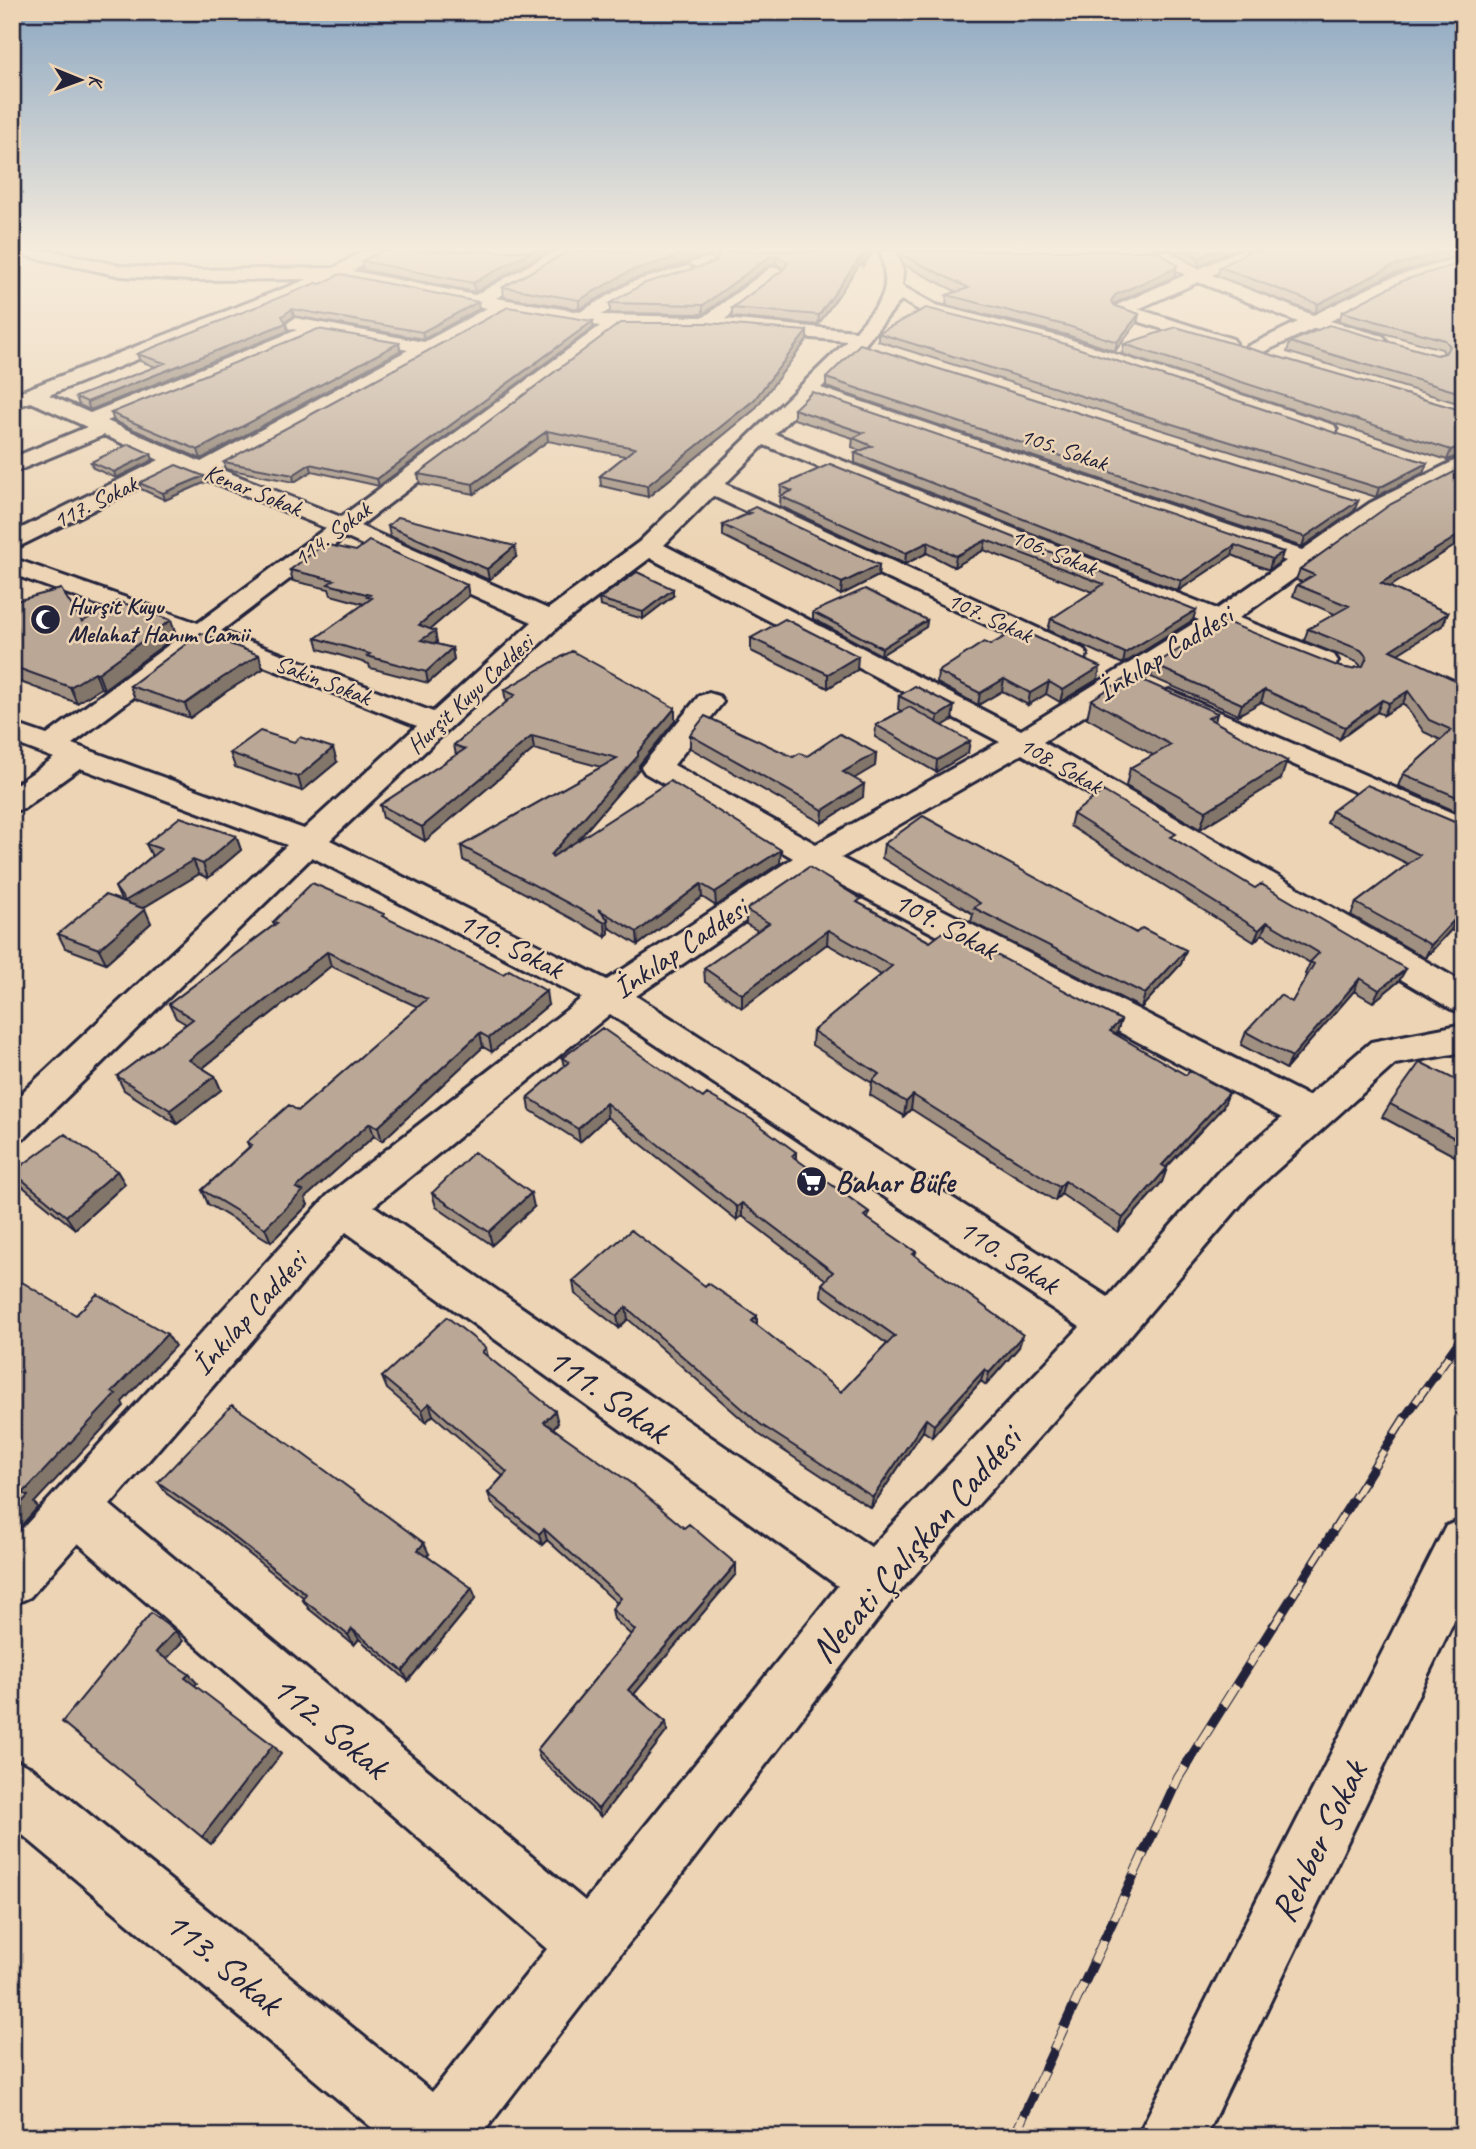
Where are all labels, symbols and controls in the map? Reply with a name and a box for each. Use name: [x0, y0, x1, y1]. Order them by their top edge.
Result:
north arrow: [46, 46, 116, 116]
text: K: [84, 75, 108, 90]
street label: 105. Sokak: [1017, 420, 1114, 479]
street label: Kenar Sokak: [200, 457, 308, 524]
street label: 117. Sokak: [48, 468, 144, 535]
street label: 114. Sokak: [287, 494, 379, 573]
street label: 106. Sokak: [1007, 521, 1103, 584]
street label: 107. Sokak: [943, 584, 1039, 651]
place label: Hurşit Kuyu Melahat Hanım Camii: [68, 591, 252, 649]
street label: İnkılap Caddesi: [1089, 594, 1242, 710]
mosque icon: Hurşit Kuyu Melahat Hanım Camii: [28, 603, 62, 637]
street label: Hurşit Kuyu Caddesi: [401, 626, 542, 760]
street label: Sakin Sokak: [271, 648, 377, 713]
street label: 108. Sokak: [1015, 730, 1109, 802]
street label: 109. Sokak: [887, 882, 1006, 969]
street label: İnkılap Caddesi: [605, 887, 757, 1007]
street label: 110. Sokak: [452, 903, 572, 988]
place label: Bahar Büfe: [835, 1163, 957, 1201]
supermarket icon: Bahar Büfe: [795, 1165, 829, 1199]
street label: 110. Sokak: [951, 1209, 1068, 1304]
street label: İnkılap Caddesi: [183, 1240, 317, 1383]
street label: 111. Sokak: [538, 1335, 681, 1455]
street label: Necati Çalışkan Caddesi: [800, 1413, 1034, 1672]
street label: 112. Sokak: [262, 1664, 401, 1791]
street label: Rehber Sokak: [1259, 1751, 1379, 1929]
street label: 113. Sokak: [155, 1900, 294, 2027]

